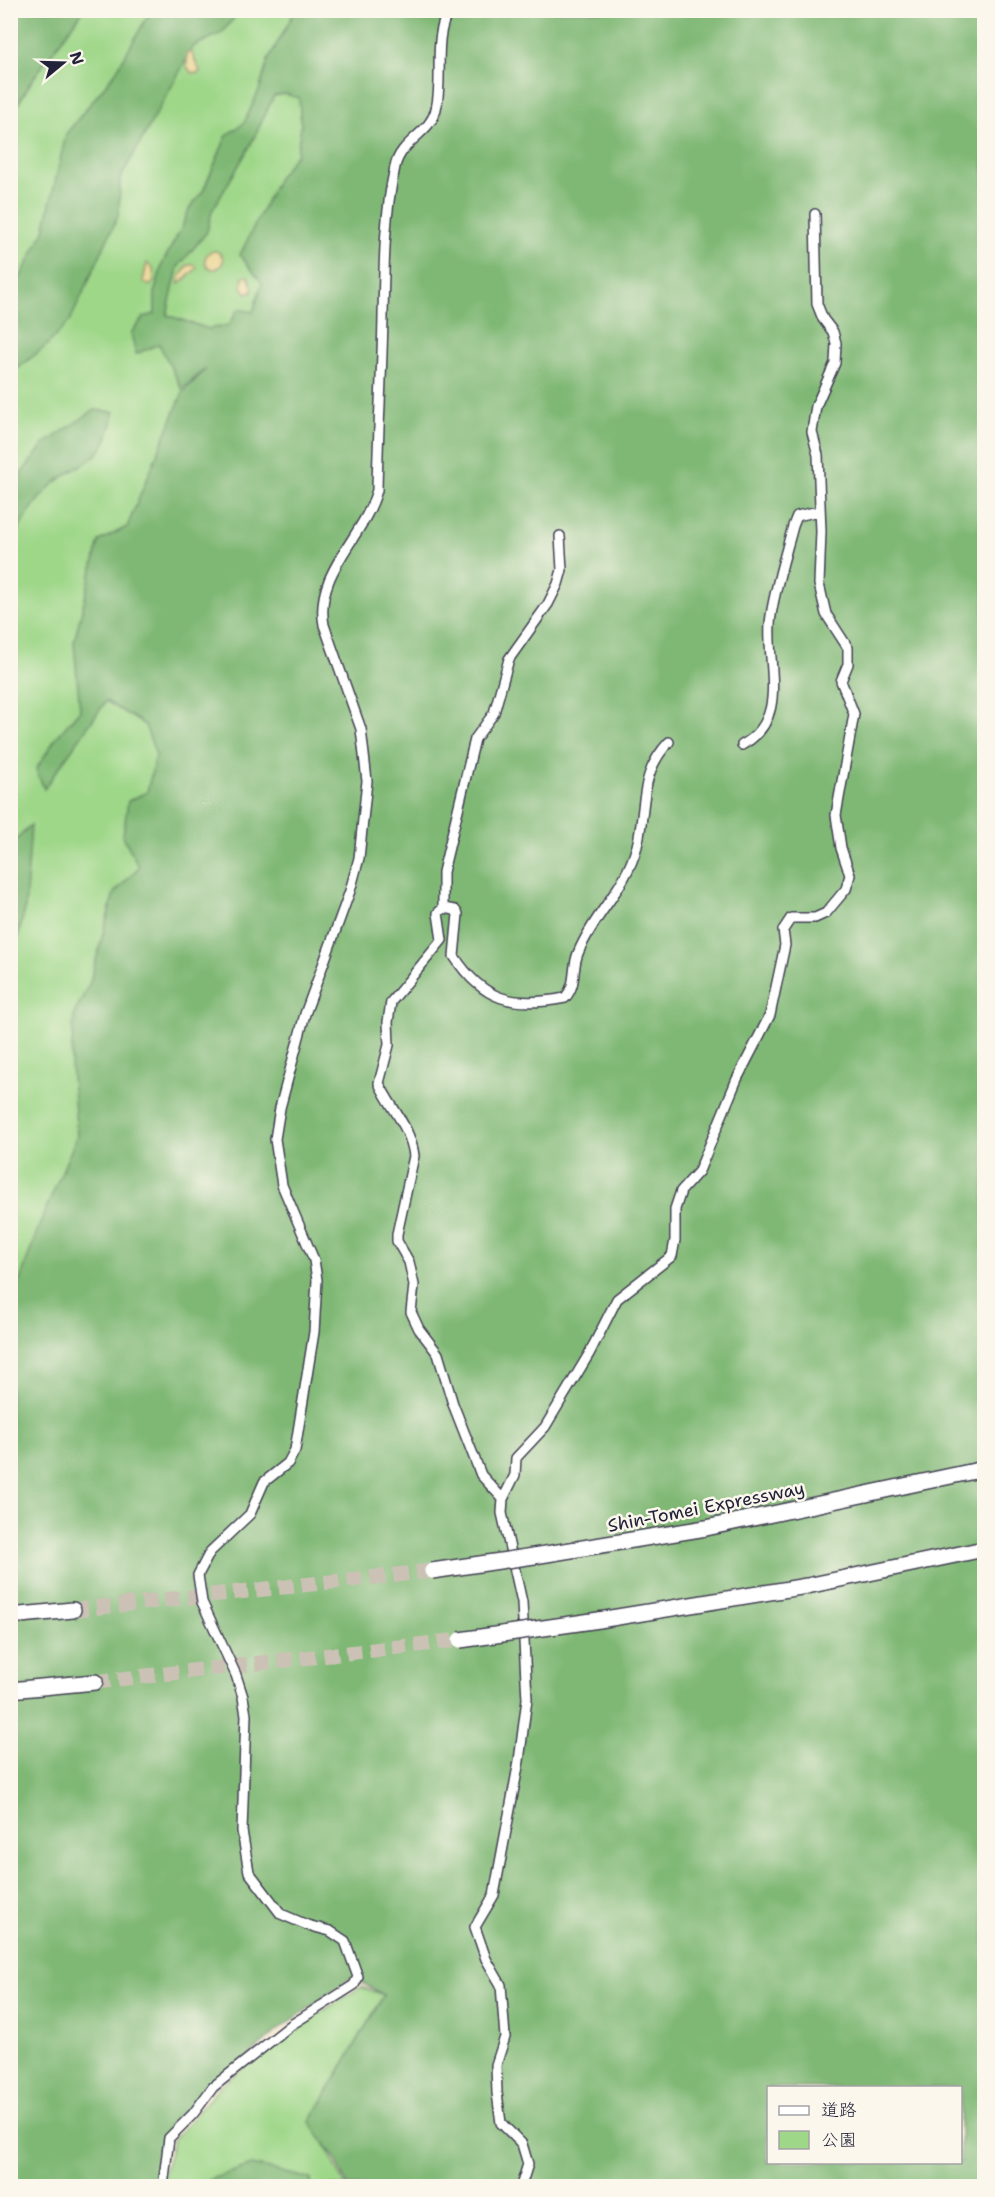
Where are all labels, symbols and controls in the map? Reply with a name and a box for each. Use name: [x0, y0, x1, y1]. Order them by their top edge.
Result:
north arrow: [33, 33, 93, 93]
text: N: [65, 49, 89, 68]
street label: Shin-Tomei Expressway: [606, 1476, 806, 1538]
legend: [767, 2086, 962, 2164]
text: 道路: [821, 2098, 857, 2122]
text: 公園: [821, 2128, 857, 2152]

